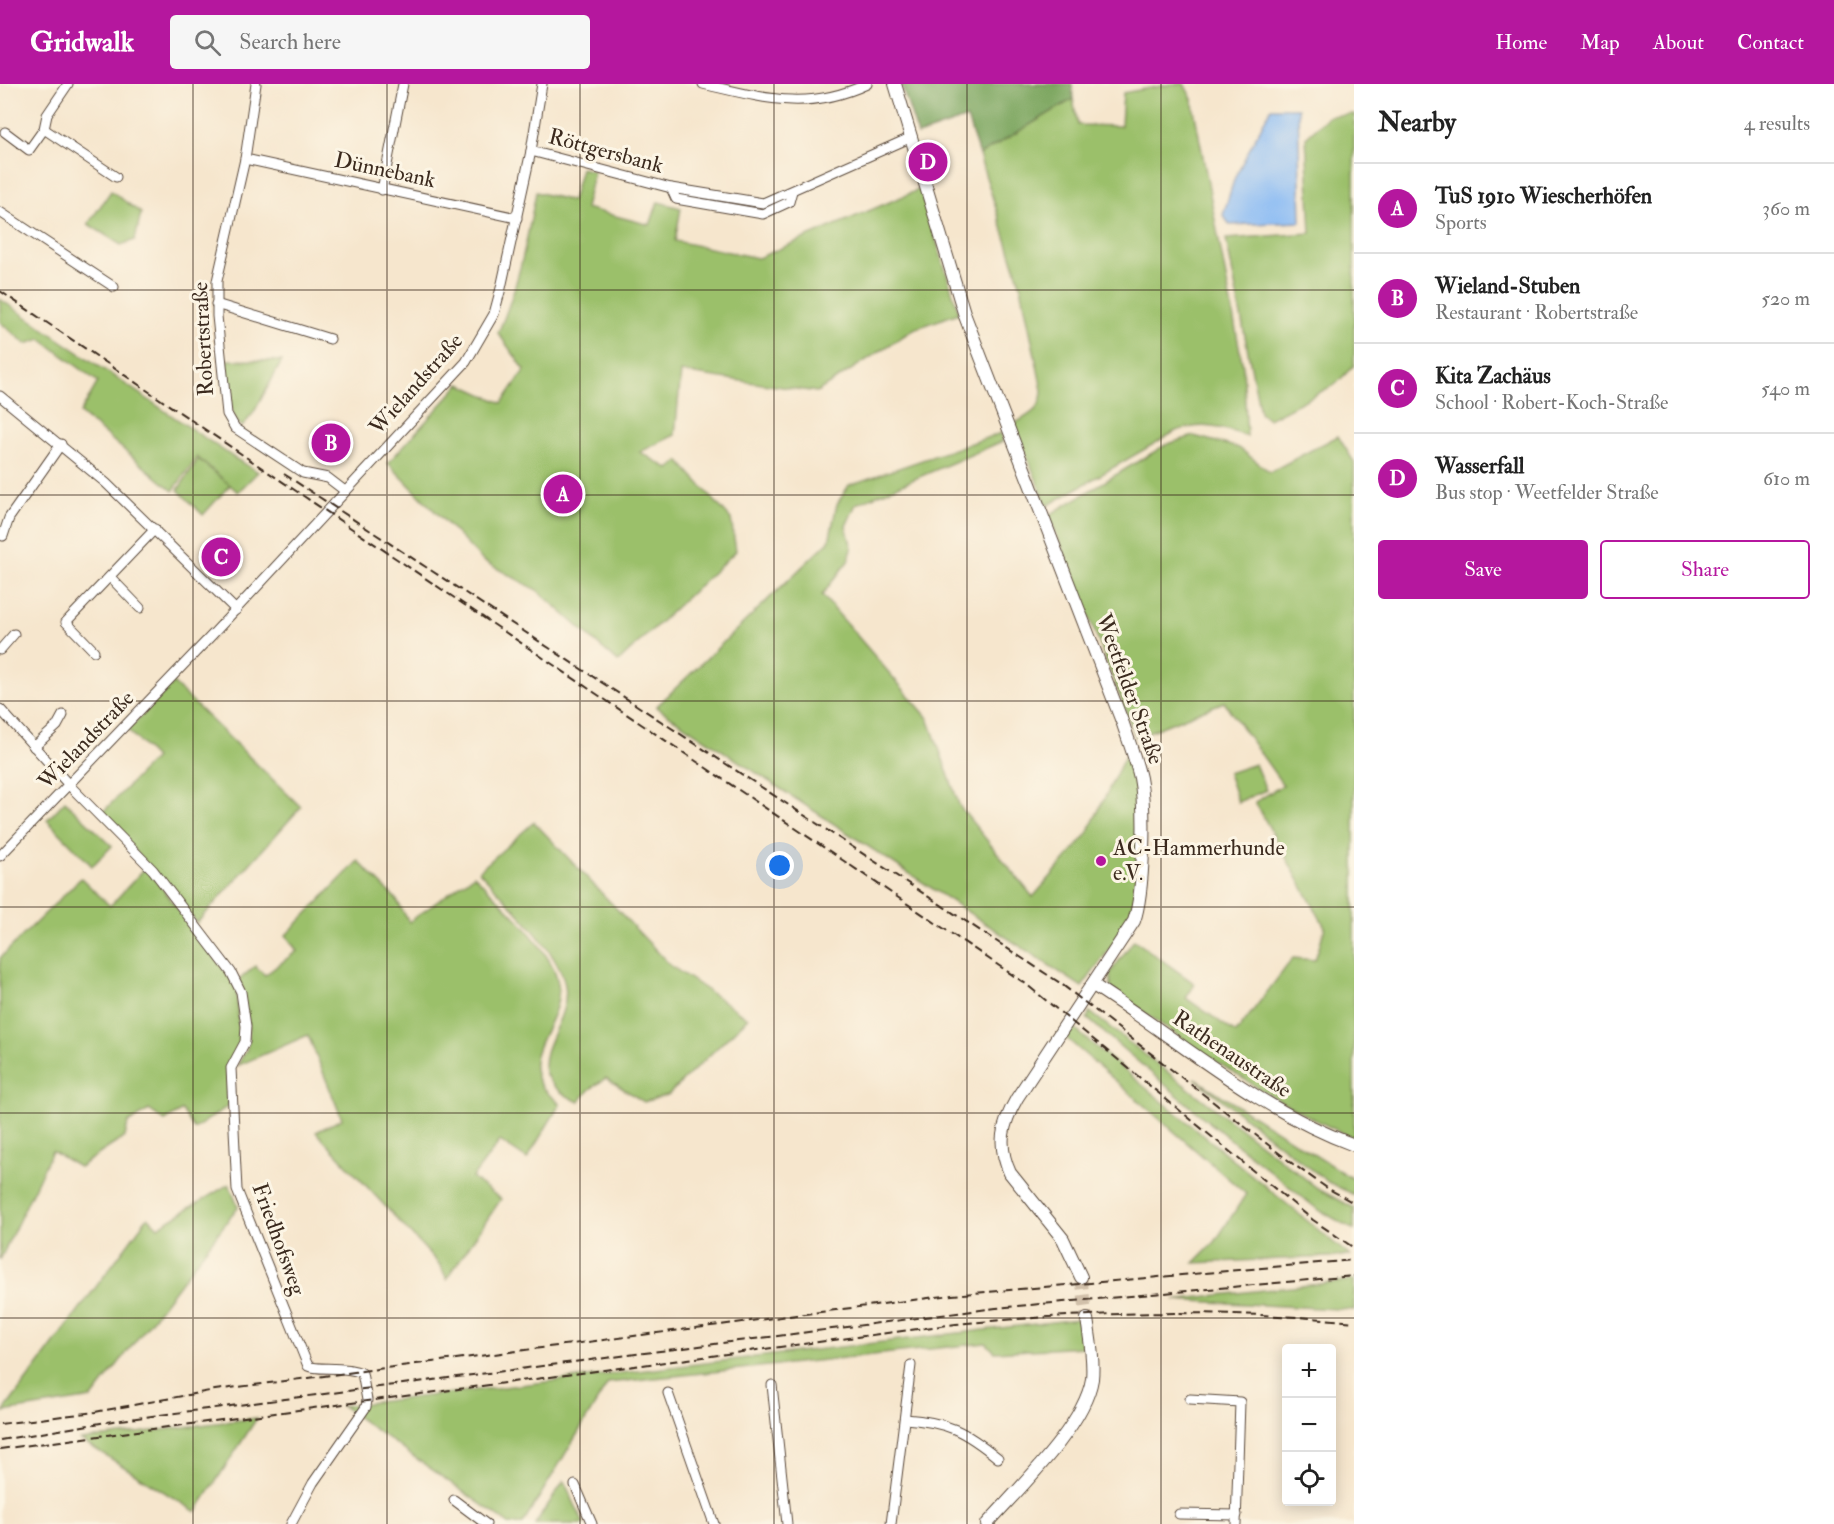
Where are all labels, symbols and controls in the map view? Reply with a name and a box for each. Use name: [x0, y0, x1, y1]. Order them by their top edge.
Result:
search box: [170, 15, 590, 69]
text: Gridwalk: [30, 25, 134, 60]
icon: search: [191, 26, 224, 59]
text: Search here: [239, 28, 341, 56]
text: Home: [1495, 29, 1547, 56]
text: Map: [1580, 29, 1620, 56]
text: About: [1653, 29, 1704, 56]
text: Contact: [1737, 29, 1804, 56]
text: Nearby: [1378, 107, 1456, 139]
text: 4 results: [1744, 111, 1810, 136]
street label: Röttgersbank: [545, 122, 667, 180]
pin: D: [908, 140, 948, 184]
street label: Dünnebank: [332, 146, 439, 194]
text: TuS 1910 Wiescherhöfen: [1435, 182, 1652, 210]
text: A: [1391, 196, 1404, 221]
text: 360 m: [1762, 196, 1810, 221]
text: Sports: [1435, 210, 1487, 235]
text: Wieland-Stuben: [1435, 272, 1580, 300]
street label: Robertstraße: [186, 281, 220, 397]
text: B: [1391, 286, 1404, 311]
text: 520 m: [1761, 286, 1810, 311]
text: Restaurant · Robertstraße: [1435, 300, 1638, 325]
street label: Wielandstraße: [362, 327, 469, 441]
text: Kita Zachäus: [1435, 362, 1551, 390]
text: C: [1390, 376, 1405, 401]
text: 540 m: [1761, 376, 1810, 401]
text: School · Robert-Koch-Straße: [1435, 390, 1668, 415]
pin: B: [312, 420, 350, 466]
text: Wasserfall: [1435, 452, 1524, 480]
text: D: [1389, 466, 1406, 491]
text: 610 m: [1763, 466, 1810, 491]
pin: A: [544, 472, 582, 516]
text: Bus stop · Weetfelder Straße: [1435, 480, 1659, 505]
pin: C: [202, 534, 240, 580]
button: Save: [1378, 540, 1588, 599]
button: Share: [1600, 540, 1810, 599]
street label: Weetfelder Straße: [1089, 609, 1170, 768]
street label: Wielandstraße: [31, 685, 140, 796]
place label: AC-Hammerhunde e.V.: [1112, 834, 1285, 887]
your location: [765, 851, 794, 880]
marker: AC-Hammerhunde e.V.: [1094, 854, 1108, 868]
street label: Rathenaustraße: [1167, 1004, 1297, 1104]
street label: Friedhofsweg: [246, 1179, 313, 1300]
map controls: [1282, 1344, 1336, 1506]
button: +: [1282, 1344, 1336, 1398]
button: −: [1282, 1398, 1336, 1452]
button: locate: [1282, 1452, 1336, 1506]

